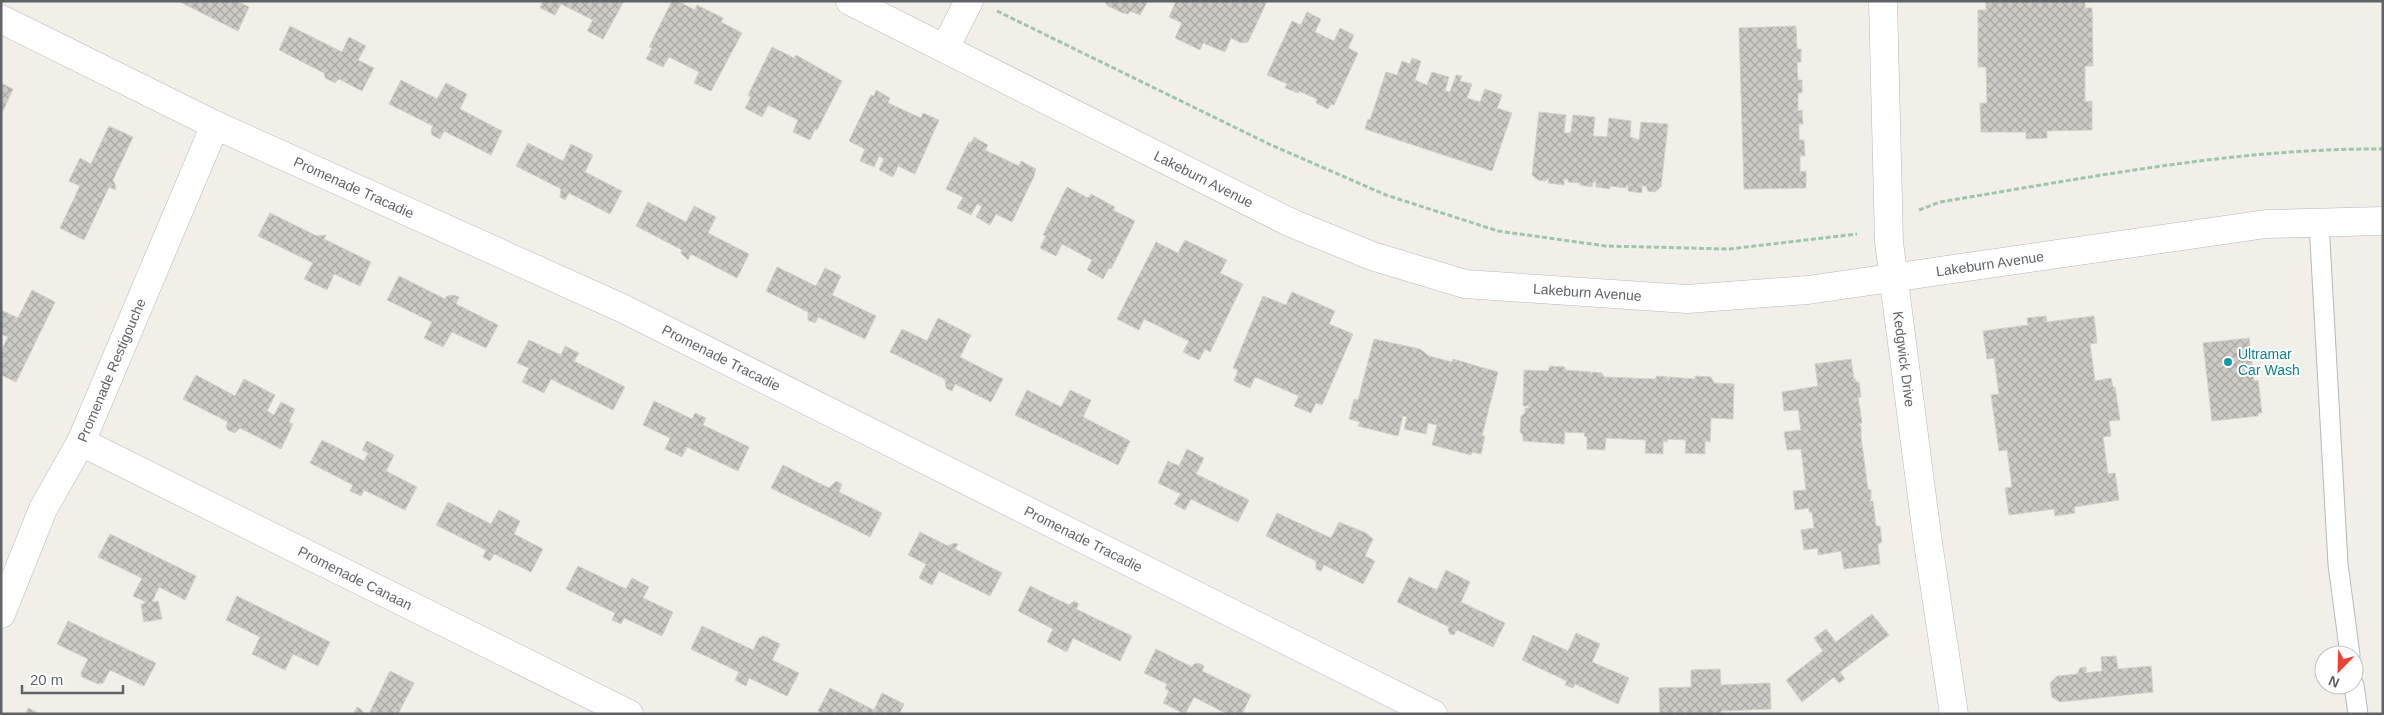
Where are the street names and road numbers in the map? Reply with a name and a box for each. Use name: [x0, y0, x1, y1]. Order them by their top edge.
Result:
street label: Lakeburn Avenue: [1151, 147, 1256, 211]
street label: Promenade Tracadie: [291, 153, 417, 222]
street label: Lakeburn Avenue: [1935, 248, 2045, 279]
street label: Lakeburn Avenue: [1533, 281, 1642, 304]
street label: Promenade Restigouche: [74, 296, 149, 444]
street label: Kedgwick Drive: [1890, 310, 1918, 408]
street label: Promenade Tracadie: [659, 321, 783, 394]
street label: Promenade Tracadie: [1022, 503, 1145, 575]
street label: Promenade Canaan: [295, 543, 415, 613]

